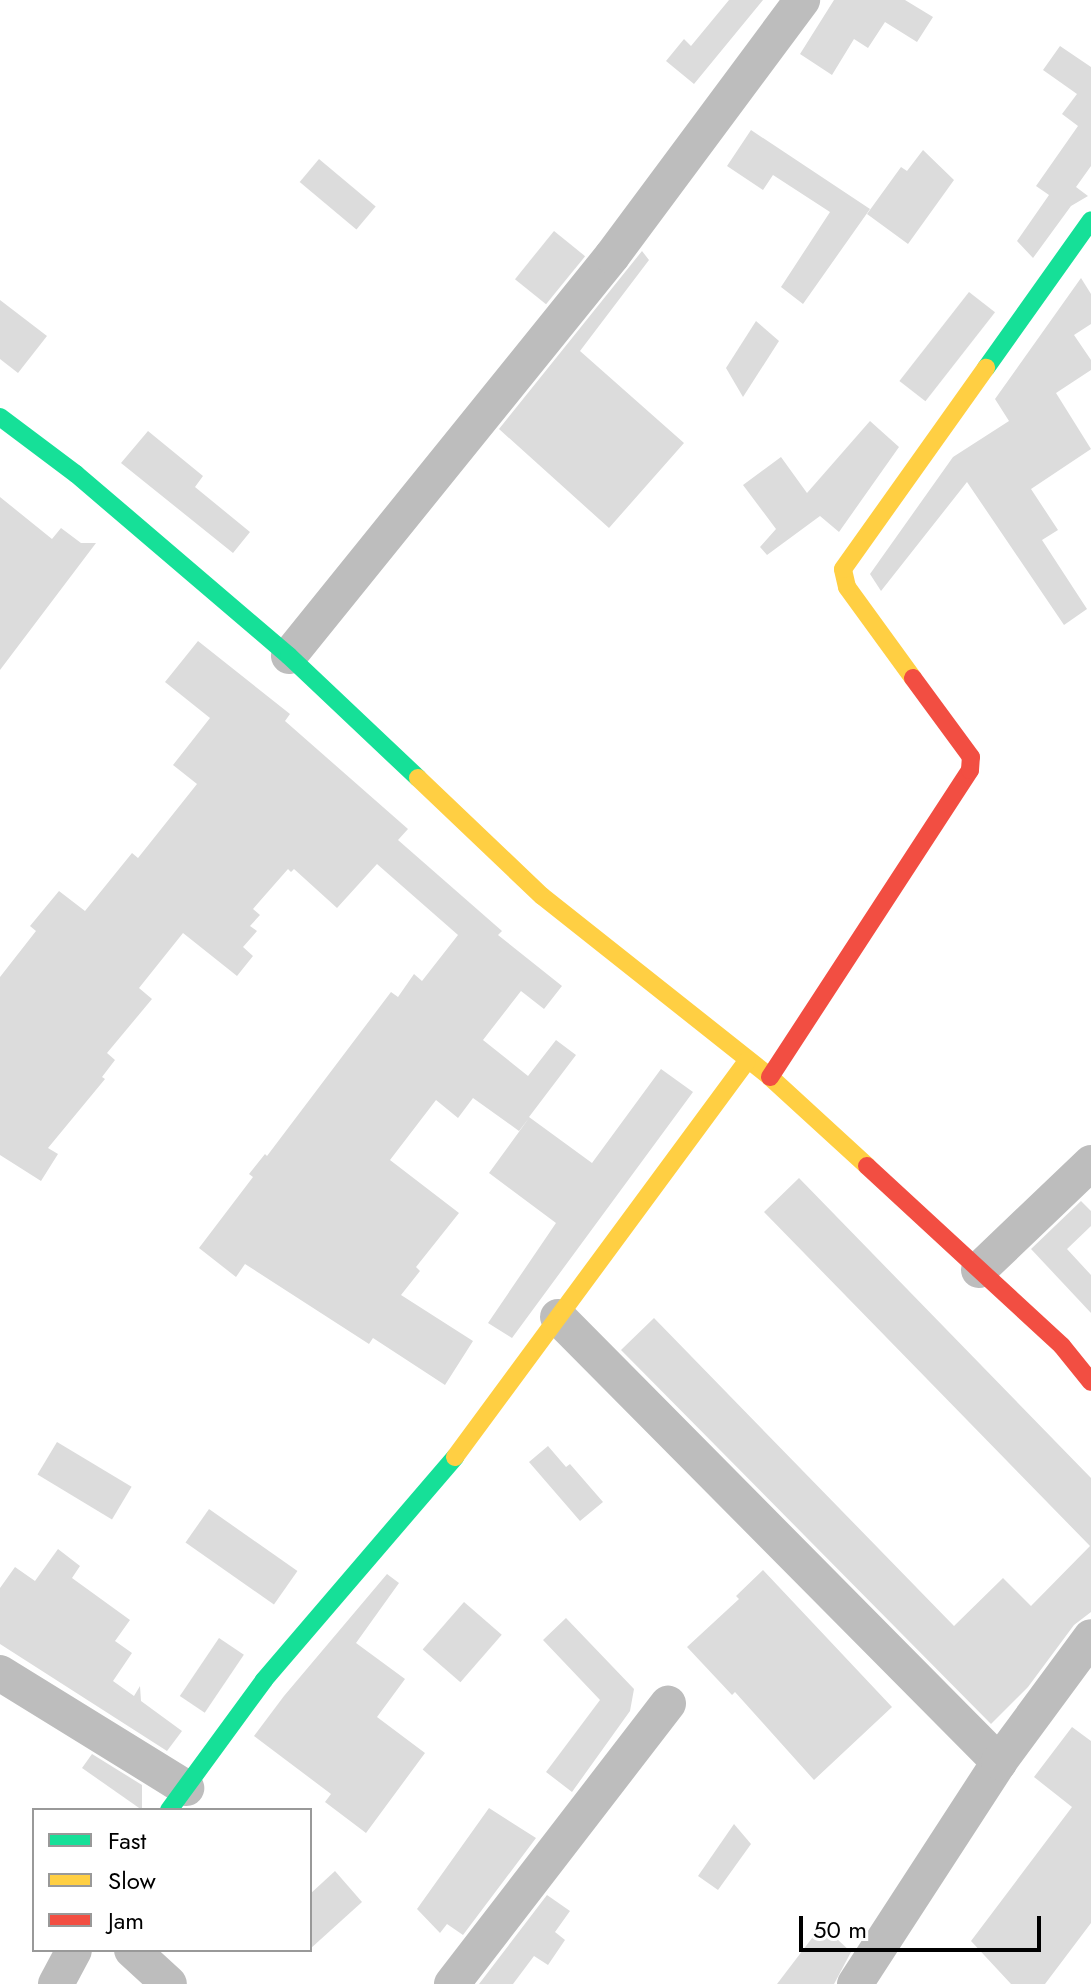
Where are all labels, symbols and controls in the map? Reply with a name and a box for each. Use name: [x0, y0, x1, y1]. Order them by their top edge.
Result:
legend: [32, 1808, 312, 1952]
text: Fast: [108, 1823, 146, 1858]
text: Slow: [108, 1863, 156, 1898]
scale bar: [803, 1900, 1045, 1950]
text: Jam: [108, 1903, 144, 1938]
text: 50 m: [813, 1912, 867, 1947]

